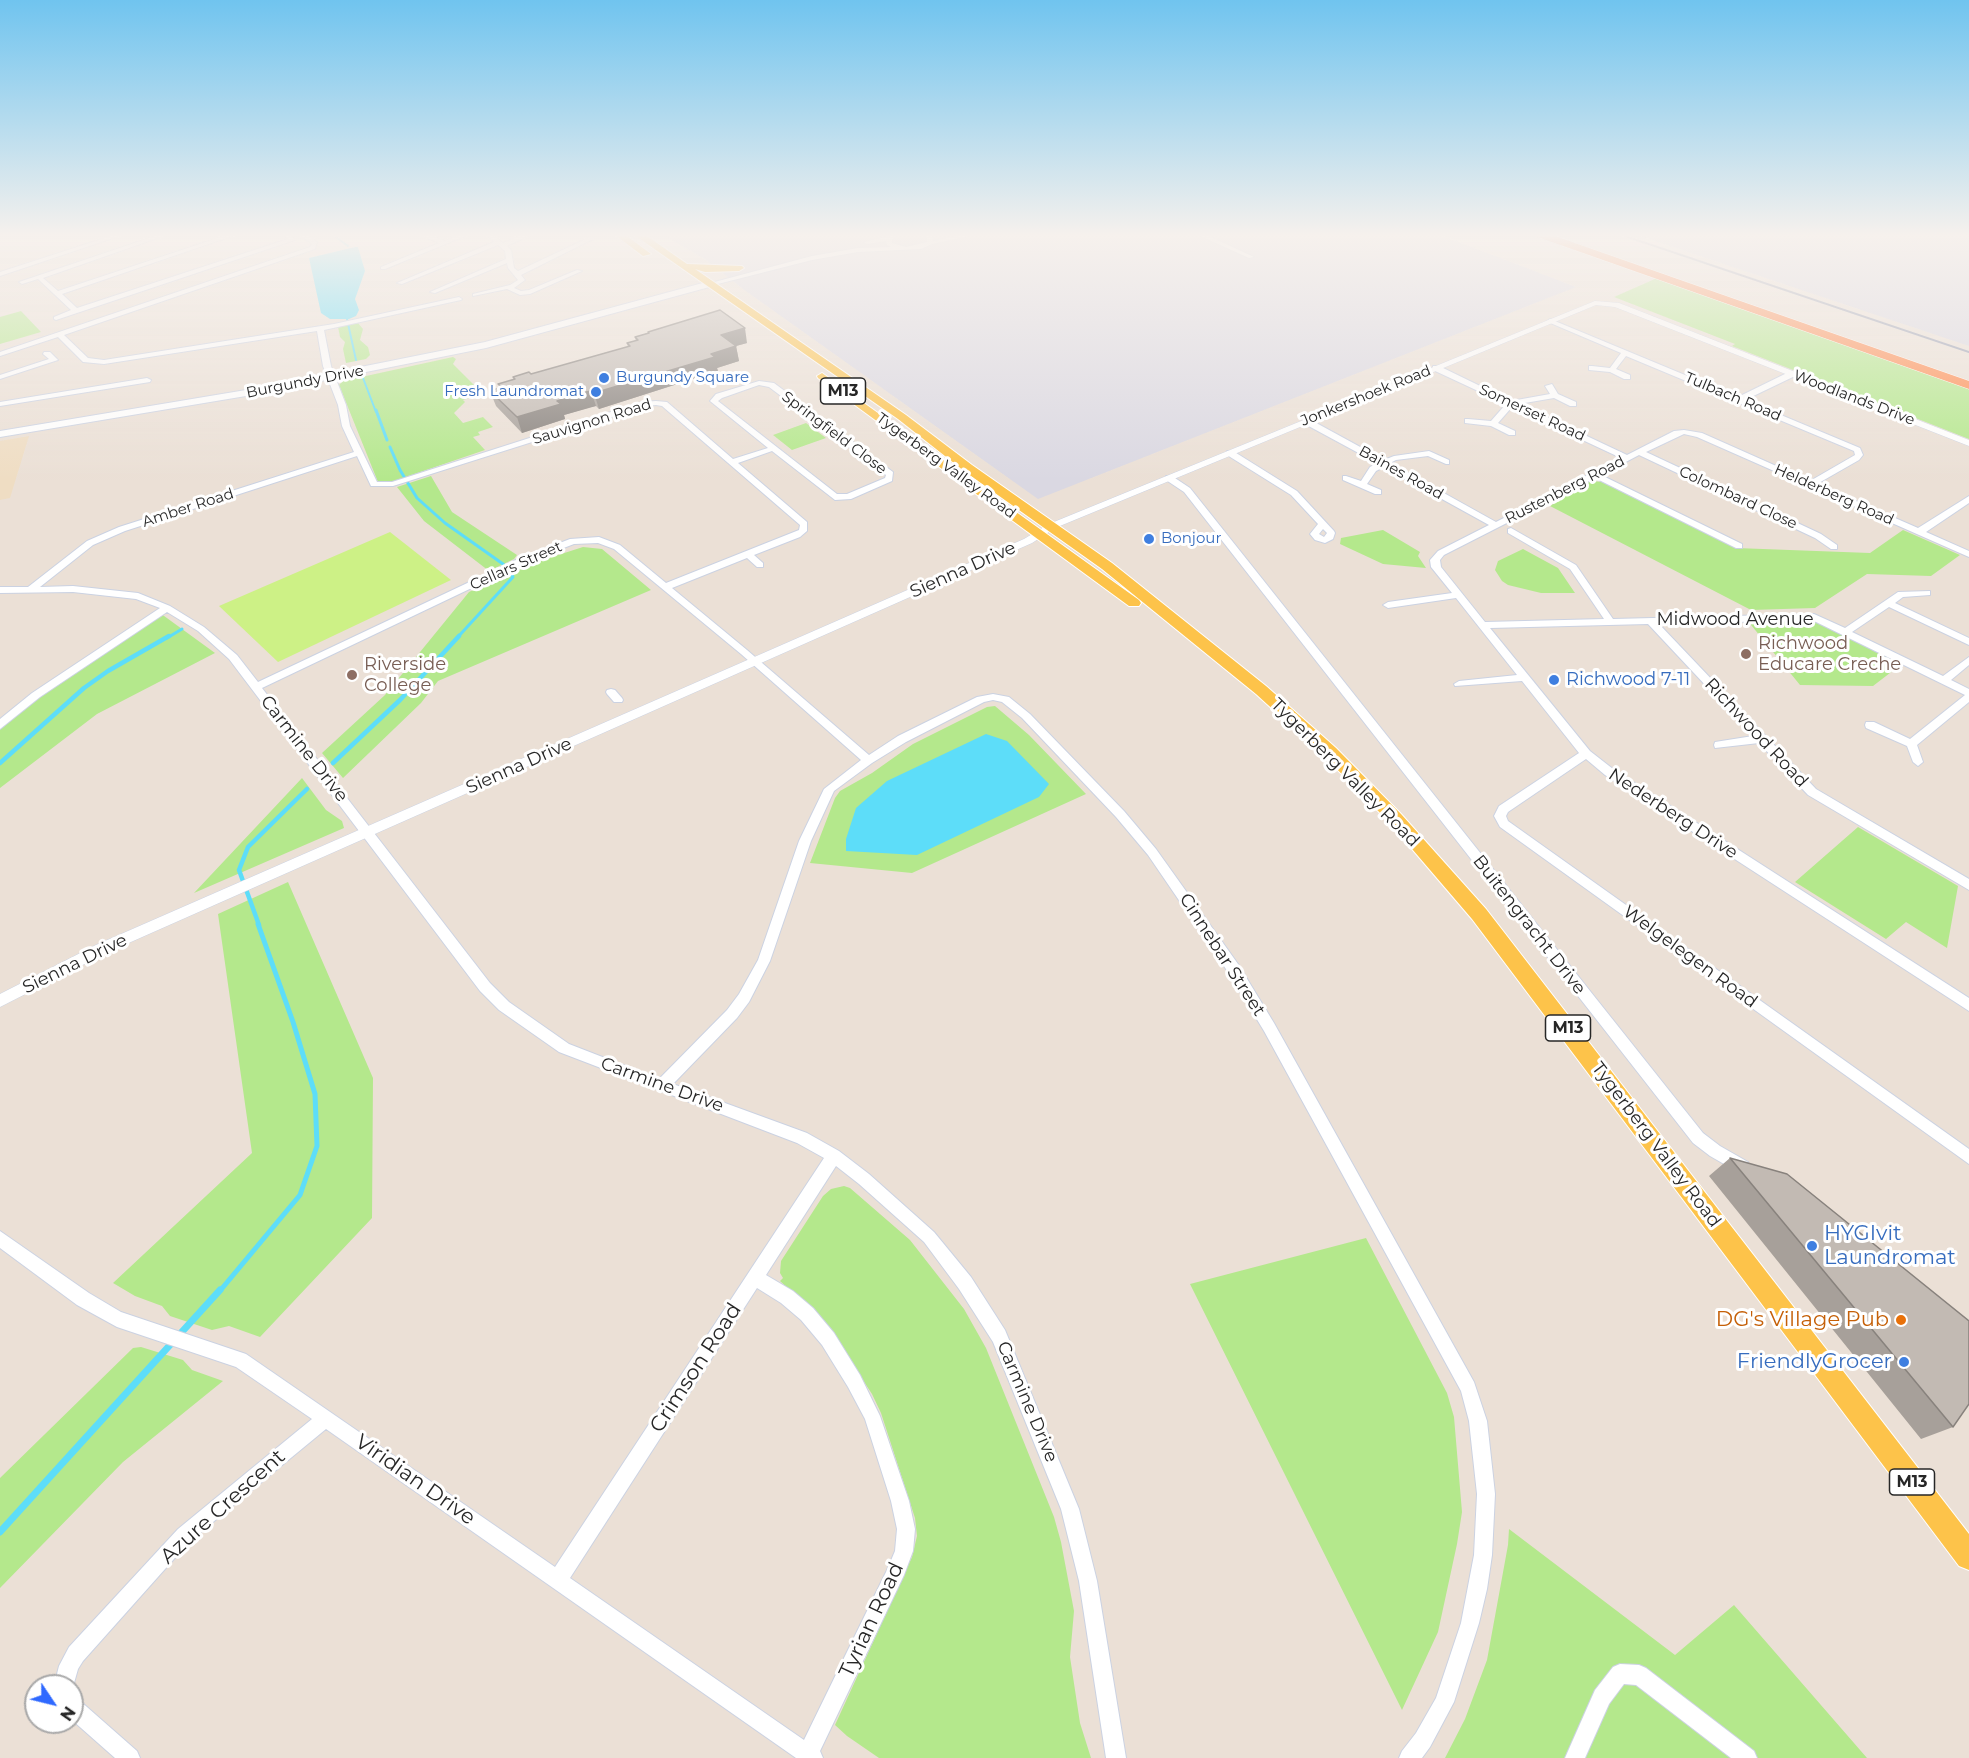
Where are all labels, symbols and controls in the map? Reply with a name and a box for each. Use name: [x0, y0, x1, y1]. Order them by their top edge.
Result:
street label: Burgundy Drive: [245, 362, 365, 402]
street label: Jonkershoek Road: [1298, 362, 1434, 430]
street label: Woodlands Drive: [1791, 367, 1917, 429]
place label: Burgundy Square: [616, 369, 749, 387]
street label: Tulbach Road: [1682, 369, 1784, 425]
marker: Burgundy Square: [597, 371, 611, 385]
road number: M13: [820, 378, 866, 404]
street label: Somerset Road: [1476, 380, 1588, 446]
place label: Fresh Laundromat: [444, 383, 584, 401]
marker: Fresh Laundromat: [589, 385, 603, 399]
street label: Springfield Close: [778, 388, 890, 478]
street label: Sauvignon Road: [530, 395, 654, 449]
street label: Tygerberg Valley Road: [873, 409, 1019, 523]
street label: Baines Road: [1356, 442, 1446, 504]
street label: Rustenberg Road: [1502, 452, 1628, 528]
street label: Helderberg Road: [1771, 461, 1897, 529]
street label: Colombard Close: [1676, 463, 1800, 533]
street label: Amber Road: [140, 485, 236, 531]
place label: Bonjour: [1161, 530, 1221, 548]
marker: Bonjour: [1142, 532, 1156, 546]
street label: Sienna Drive: [907, 537, 1019, 603]
street label: Cellars Street: [467, 538, 565, 594]
street label: Midwood Avenue: [1656, 609, 1814, 631]
place label: Richwood Educare Creche: [1758, 633, 1901, 676]
marker: Richwood Educare Creche: [1739, 647, 1753, 661]
place label: Riverside College: [364, 654, 446, 696]
marker: Riverside College: [345, 668, 359, 682]
place label: Richwood 7-11: [1566, 669, 1690, 691]
marker: Richwood 7-11: [1547, 673, 1561, 687]
street label: Richwood Road: [1700, 674, 1812, 792]
street label: Carmine Drive: [256, 691, 352, 807]
street label: Tygerberg Valley Road: [1266, 694, 1424, 852]
street label: Sienna Drive: [463, 733, 575, 799]
street label: Nederberg Drive: [1604, 764, 1742, 864]
street label: Buitengracht Drive: [1468, 851, 1590, 999]
street label: Cinnebar Street: [1174, 890, 1270, 1020]
street label: Welgelegen Road: [1619, 901, 1761, 1013]
street label: Sienna Drive: [19, 929, 131, 999]
road number: M13: [1546, 1015, 1590, 1041]
street label: Carmine Drive: [598, 1053, 726, 1117]
street label: Tygerberg Valley Road: [1587, 1058, 1725, 1232]
place label: HYGIvit Laundromat: [1824, 1221, 1956, 1271]
marker: HYGIvit Laundromat: [1805, 1239, 1819, 1253]
street label: Crimson Road: [645, 1299, 747, 1437]
place label: DG's Village Pub: [1716, 1307, 1889, 1333]
marker: DG's Village Pub: [1894, 1313, 1908, 1327]
street label: Carmine Drive: [992, 1338, 1062, 1466]
place label: FriendlyGrocer: [1737, 1349, 1892, 1375]
marker: FriendlyGrocer: [1897, 1355, 1911, 1369]
street label: Viridian Drive: [350, 1429, 480, 1531]
street label: Azure Crescent: [155, 1444, 291, 1570]
road number: M13: [1890, 1469, 1934, 1495]
street label: Tyrian Road: [834, 1558, 910, 1682]
north arrow: [24, 1674, 84, 1734]
text: N: [56, 1703, 79, 1724]

